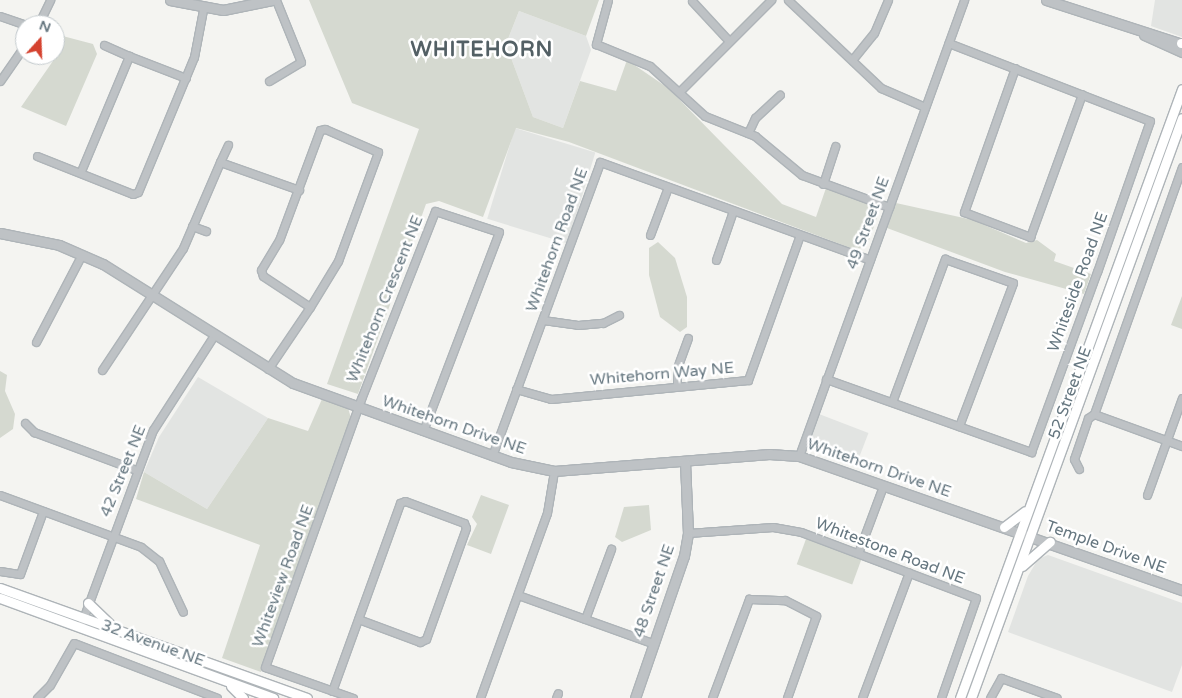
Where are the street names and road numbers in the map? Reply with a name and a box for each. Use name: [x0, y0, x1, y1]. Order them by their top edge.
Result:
street label: Whitehorn Road NE: [522, 165, 592, 315]
street label: 49 Street NE: [842, 174, 894, 272]
street label: Whiteside Road NE: [1044, 209, 1112, 355]
street label: Whitehorn Crescent NE: [343, 213, 427, 385]
street label: 52 Street NE: [1044, 344, 1096, 442]
street label: Whitehorn Way NE: [589, 358, 735, 390]
street label: Whitehorn Drive NE: [379, 391, 529, 459]
street label: 42 Street NE: [96, 422, 150, 520]
street label: Whitehorn Drive NE: [804, 434, 954, 502]
street label: Whiteview Road NE: [248, 502, 318, 650]
street label: Whitestone Road NE: [812, 514, 968, 588]
street label: Temple Drive NE: [1043, 516, 1169, 578]
street label: 48 Street NE: [629, 542, 679, 640]
street label: 32 Avenue NE: [99, 615, 207, 671]

